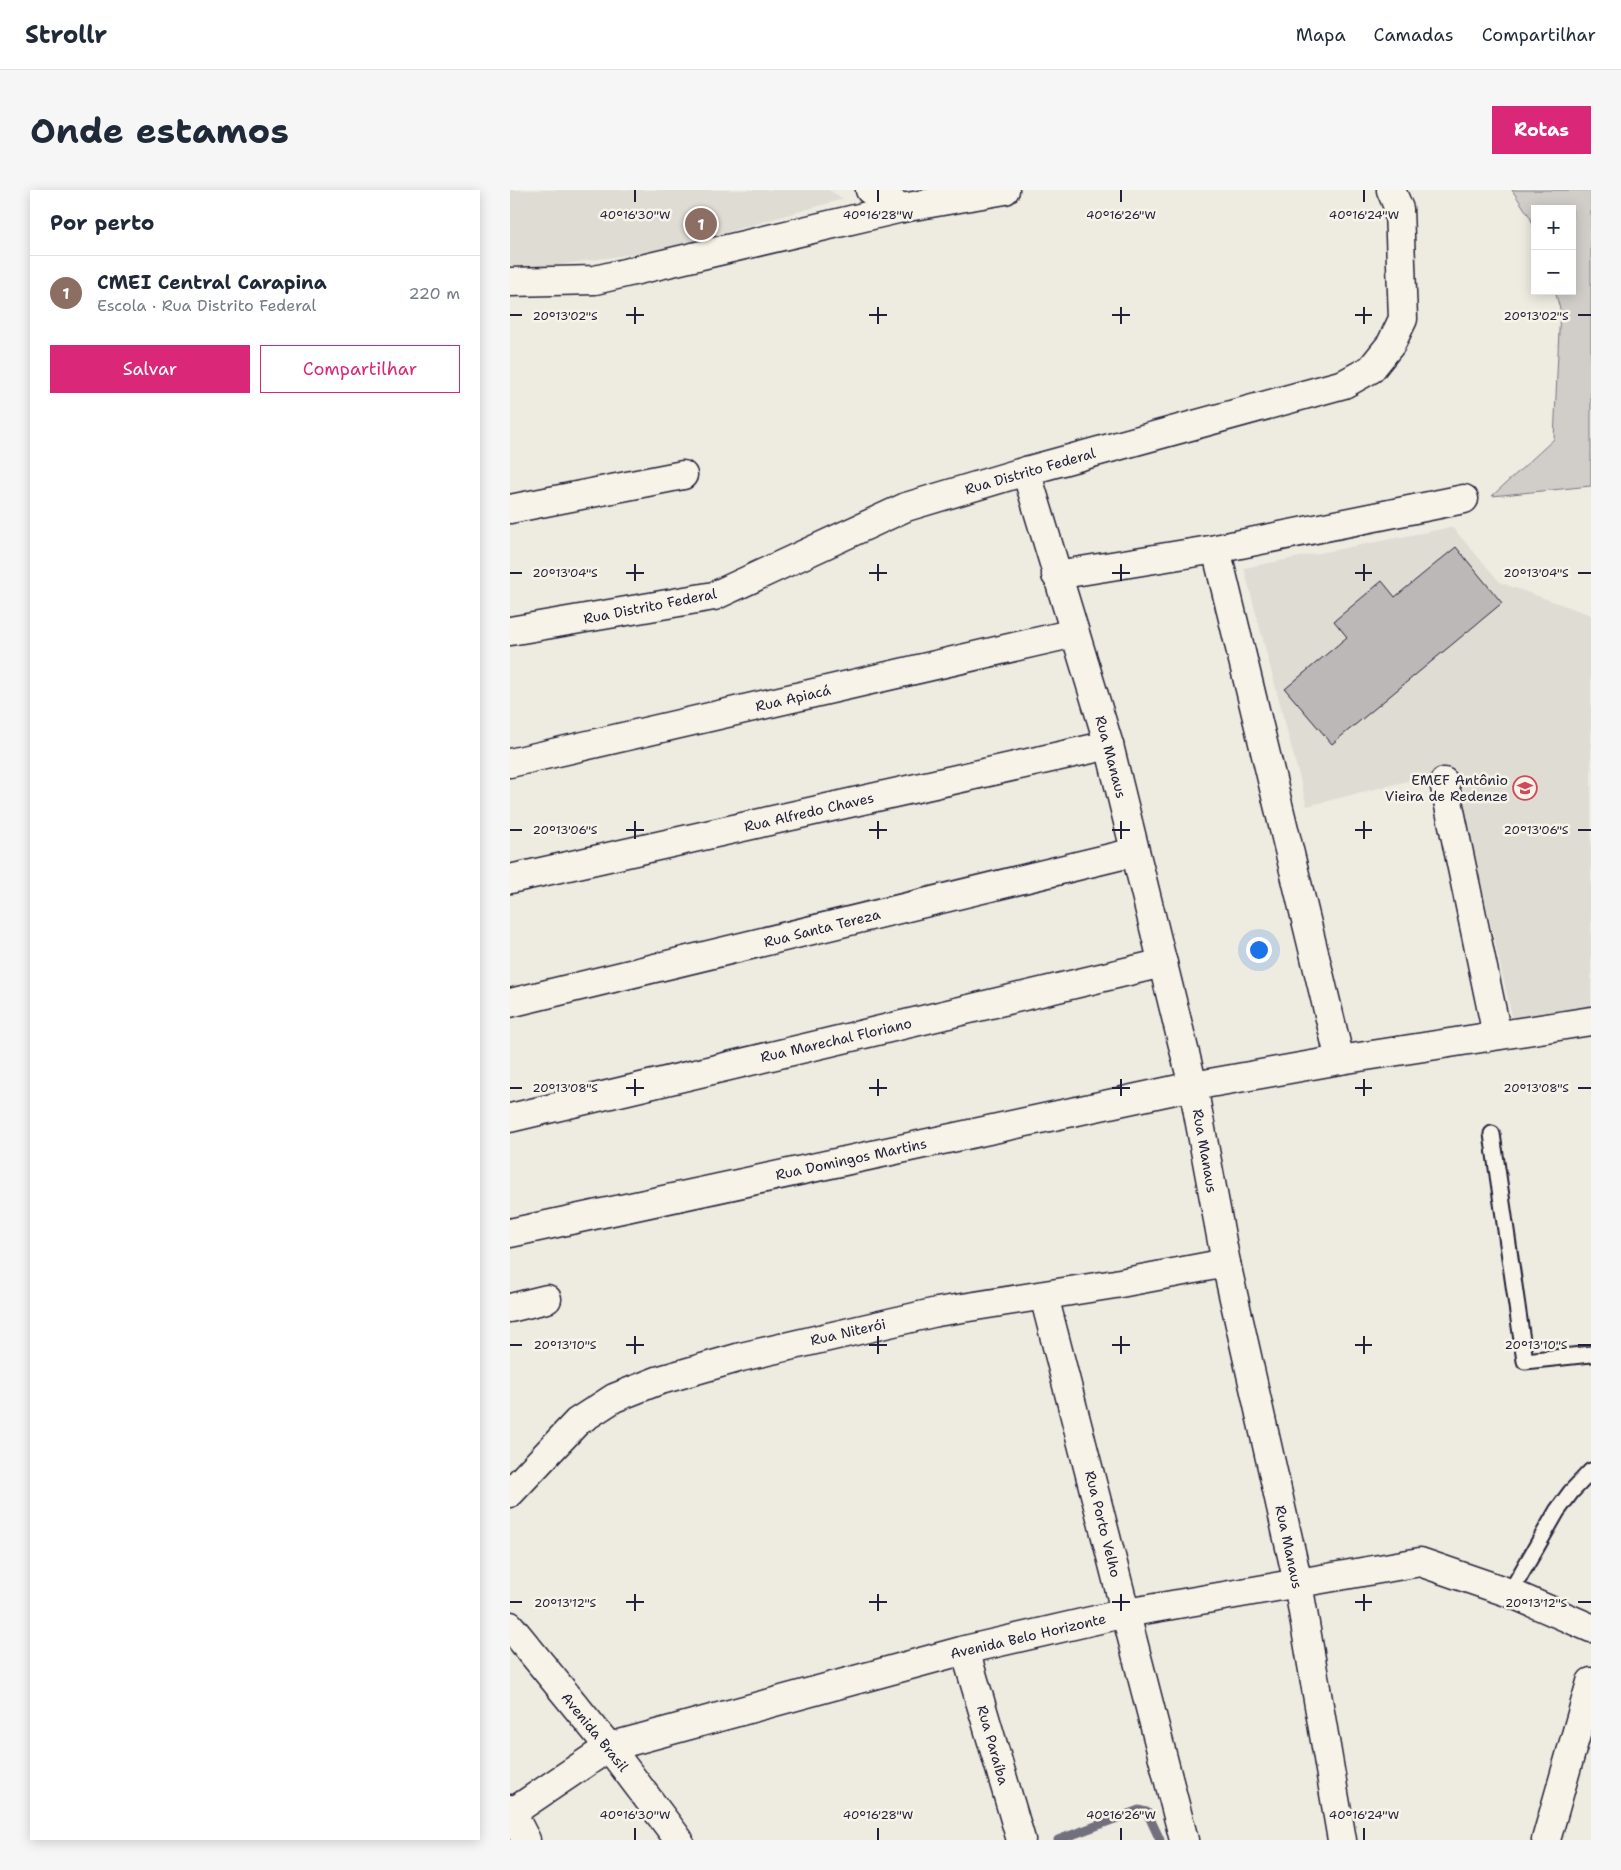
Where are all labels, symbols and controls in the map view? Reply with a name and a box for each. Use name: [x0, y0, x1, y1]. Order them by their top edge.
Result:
text: Strollr: [25, 19, 107, 51]
text: Mapa: [1296, 23, 1346, 47]
text: Camadas: [1374, 23, 1454, 47]
text: Compartilhar: [1482, 23, 1596, 47]
button: Rotas: [1492, 106, 1591, 154]
text: Onde estamos: [30, 107, 289, 154]
pin: 1: [685, 205, 717, 243]
map controls: [1531, 205, 1576, 295]
button: +: [1531, 205, 1576, 250]
text: 40°16'30"W: [599, 207, 671, 223]
text: 40°16'28"W: [843, 207, 913, 223]
text: 40°16'26"W: [1086, 207, 1156, 223]
text: 40°16'24"W: [1329, 207, 1399, 223]
text: Por perto: [50, 209, 154, 237]
button: −: [1531, 250, 1576, 295]
text: CMEI Central Carapina: [97, 270, 327, 295]
text: 1: [62, 283, 70, 304]
text: 220 m: [408, 283, 460, 304]
text: Escola · Rua Distrito Federal: [97, 295, 316, 316]
text: 20°13'02"S: [532, 308, 598, 324]
text: 20°13'02"S: [1503, 308, 1569, 324]
button: Salvar: [50, 345, 250, 393]
button: Compartilhar: [260, 345, 460, 393]
street label: Rua Distrito Federal: [963, 444, 1098, 498]
text: 20°13'04"S: [532, 565, 598, 581]
text: 20°13'04"S: [1503, 565, 1569, 581]
street label: Rua Distrito Federal: [582, 584, 719, 628]
street label: Rua Apiacá: [754, 681, 833, 715]
street label: Rua Manaus: [1091, 714, 1131, 800]
place label: EMEF Antônio Vieira de Redenze: [1385, 771, 1508, 805]
school or university icon: EMEF Antônio Vieira de Redenze: [1512, 775, 1538, 801]
street label: Rua Alfredo Chaves: [742, 788, 876, 836]
text: 20°13'06"S: [532, 822, 598, 838]
text: 20°13'06"S: [1503, 822, 1569, 838]
street label: Rua Santa Tereza: [762, 905, 882, 951]
your location: [1246, 937, 1272, 963]
street label: Rua Marechal Floriano: [759, 1014, 913, 1066]
text: 20°13'08"S: [532, 1080, 598, 1096]
text: 20°13'08"S: [1503, 1080, 1569, 1096]
street label: Rua Manaus: [1189, 1108, 1221, 1194]
street label: Rua Domingos Martins: [774, 1134, 928, 1184]
street label: Rua Niterói: [809, 1315, 887, 1349]
text: 20°13'10"S: [534, 1337, 597, 1353]
text: 20°13'10"S: [1505, 1337, 1568, 1353]
street label: Rua Porto Velho: [1081, 1469, 1125, 1579]
street label: Rua Manaus: [1271, 1504, 1307, 1590]
text: 20°13'12"S: [534, 1595, 596, 1611]
text: 20°13'12"S: [1505, 1595, 1567, 1611]
street label: Avenida Belo Horizonte: [948, 1609, 1108, 1663]
street label: Avenida Brasil: [558, 1689, 633, 1776]
street label: Rua Paraíba: [973, 1703, 1013, 1787]
text: 40°16'30"W: [599, 1807, 671, 1823]
text: 40°16'28"W: [843, 1807, 913, 1823]
text: 40°16'26"W: [1086, 1807, 1156, 1823]
text: 40°16'24"W: [1329, 1807, 1399, 1823]

